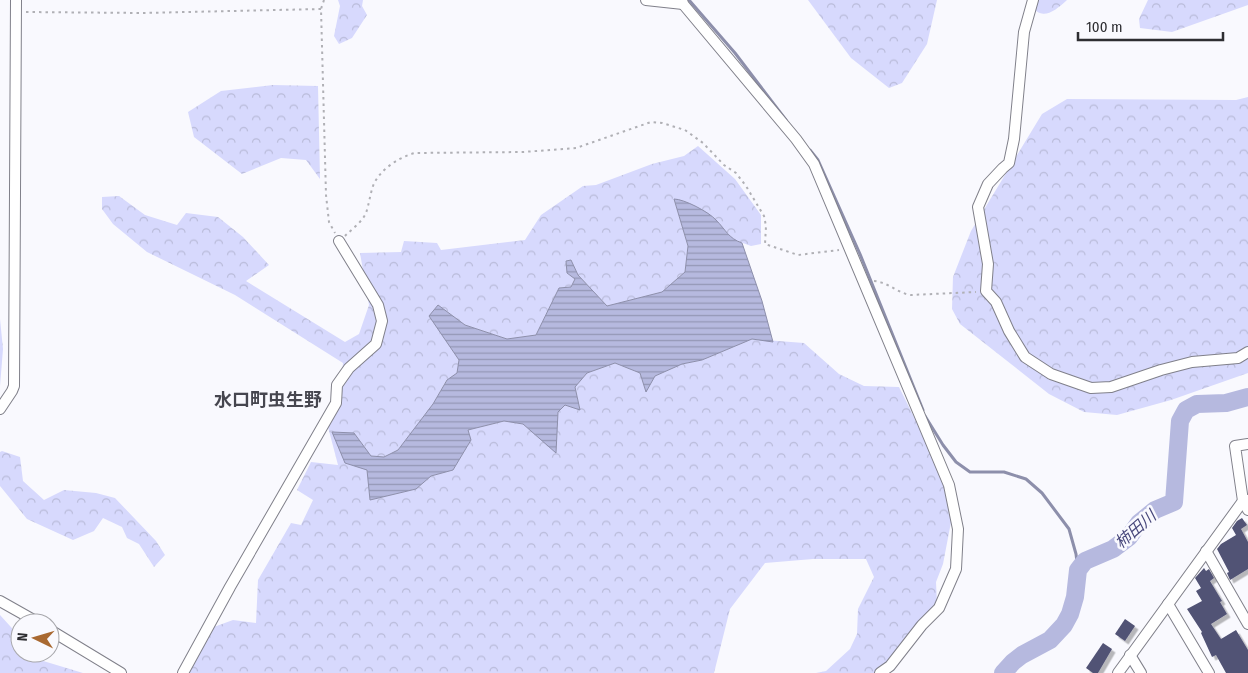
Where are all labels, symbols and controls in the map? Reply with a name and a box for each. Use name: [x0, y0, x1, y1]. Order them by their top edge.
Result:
scale bar: [1078, 10, 1223, 42]
text: 100 m: [1086, 18, 1123, 36]
district label: 水口町虫生野: [214, 389, 322, 411]
water label: 柿田川: [1111, 505, 1161, 552]
north arrow: [10, 613, 60, 663]
text: N: [14, 632, 31, 642]

